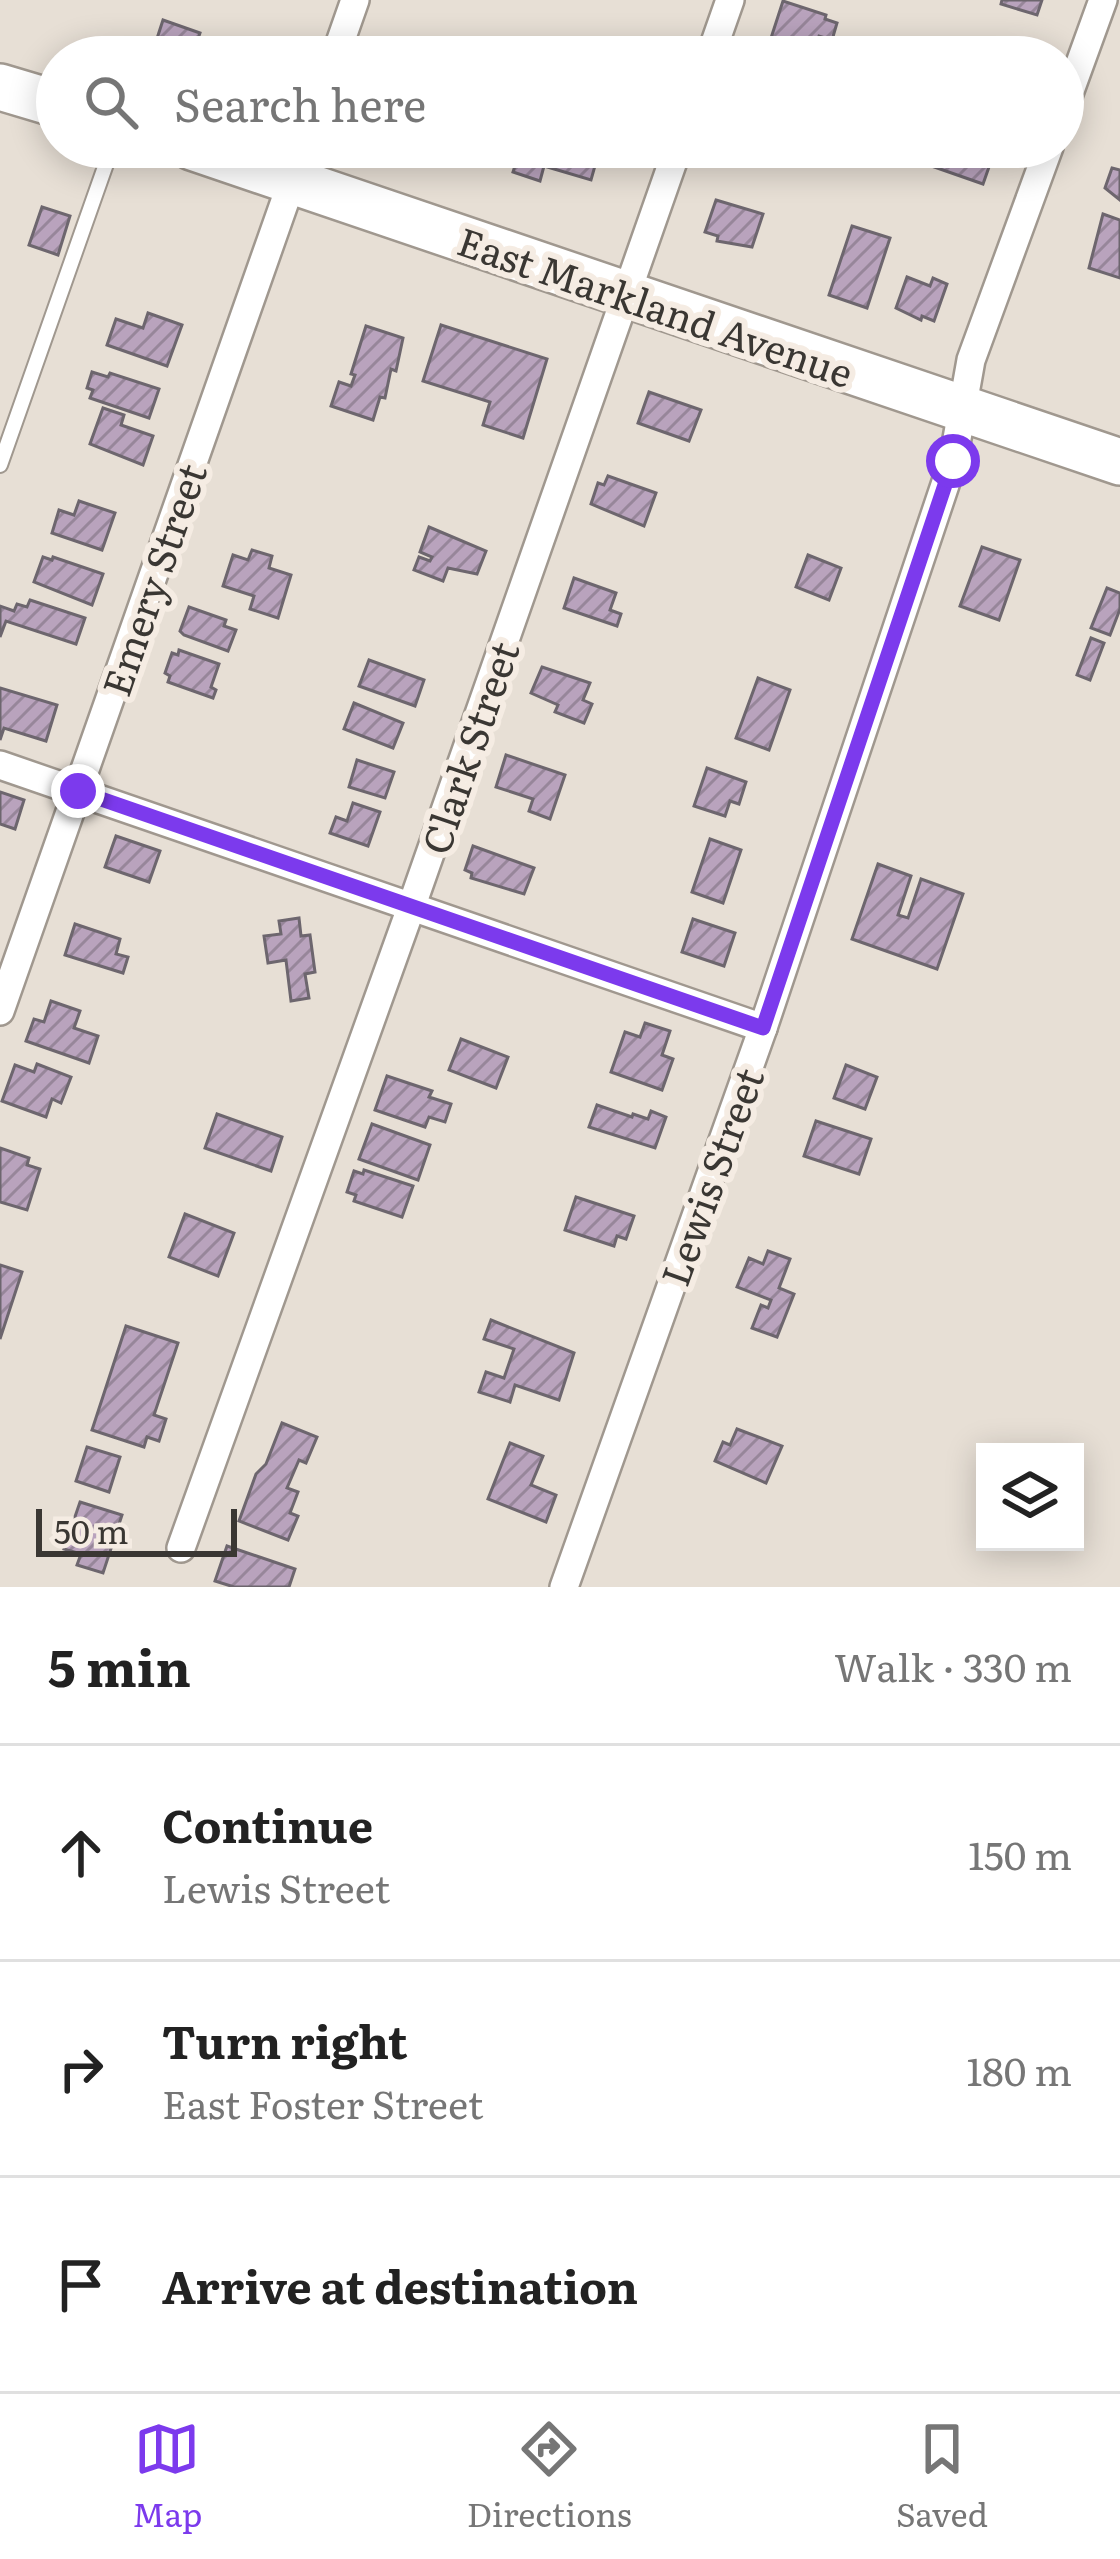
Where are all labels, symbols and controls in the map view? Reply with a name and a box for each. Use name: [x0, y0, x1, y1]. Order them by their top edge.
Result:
search box: [36, 36, 1084, 168]
icon: search: [78, 69, 144, 135]
text: Search here: [174, 69, 426, 136]
street label: East Markland Avenue: [451, 210, 861, 400]
route start: [926, 434, 980, 488]
street label: Emery Street: [85, 455, 219, 703]
street label: Clark Street: [405, 633, 532, 861]
route end: [51, 764, 105, 818]
street label: Lewis Street: [644, 1059, 776, 1293]
map controls: [976, 1443, 1084, 1551]
button: layers: [976, 1443, 1084, 1551]
scale bar: [36, 1503, 237, 1556]
text: 50 m: [54, 1505, 128, 1554]
text: 5 min: [48, 1627, 191, 1703]
text: Walk · 330 m: [834, 1636, 1072, 1694]
text: Continue: [162, 1790, 373, 1857]
icon: ahead: [48, 1820, 114, 1886]
text: 150 m: [968, 1824, 1072, 1882]
text: Lewis Street: [162, 1857, 390, 1915]
text: Turn right: [162, 2006, 408, 2073]
icon: right: [48, 2036, 114, 2102]
text: 180 m: [966, 2040, 1072, 2098]
text: East Foster Street: [162, 2073, 483, 2131]
text: Arrive at destination: [162, 2251, 638, 2318]
icon: arrive: [48, 2252, 114, 2318]
tab: Map: [132, 2416, 202, 2537]
tab: Directions: [467, 2416, 632, 2537]
tab: Saved: [896, 2416, 988, 2537]

